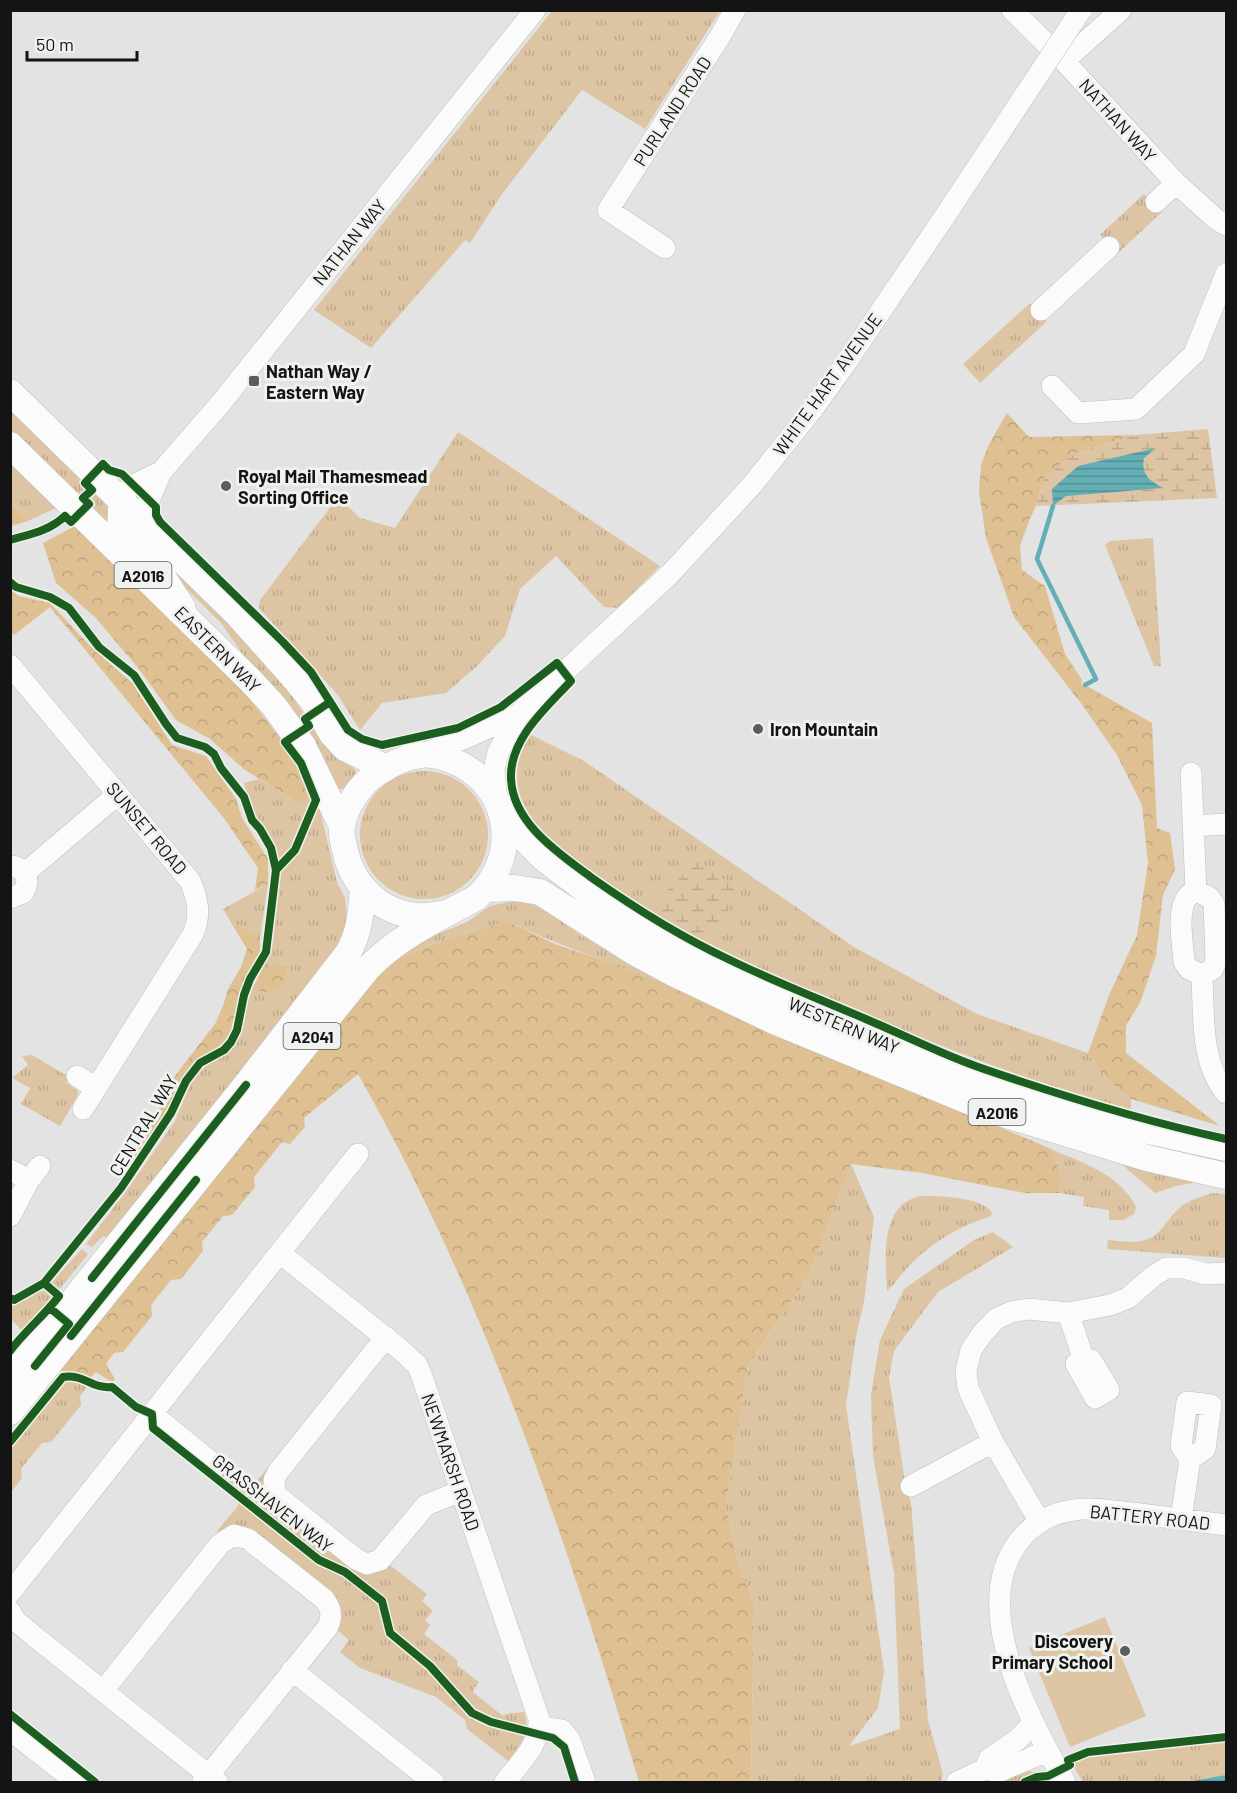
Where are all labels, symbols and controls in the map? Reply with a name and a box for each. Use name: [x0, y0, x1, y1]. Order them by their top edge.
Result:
scale bar: [27, 24, 136, 62]
text: 50 m: [36, 33, 74, 55]
street label: PURLAND ROAD: [628, 52, 716, 170]
street label: NATHAN WAY: [1075, 74, 1161, 166]
street label: NATHAN WAY: [307, 194, 391, 290]
street label: WHITE HART AVENUE: [768, 308, 886, 460]
place label: Nathan Way / Eastern Way: [266, 360, 372, 403]
marker: Nathan Way / Eastern Way: [247, 374, 261, 388]
place label: Royal Mail Thamesmead Sorting Office: [238, 465, 428, 508]
marker: Royal Mail Thamesmead Sorting Office: [219, 479, 233, 493]
road number: A2016: [114, 562, 172, 588]
street label: EASTERN WAY: [170, 601, 266, 697]
place label: Iron Mountain: [770, 718, 878, 740]
marker: Iron Mountain: [751, 722, 765, 736]
street label: SUNSET ROAD: [102, 777, 192, 879]
street label: WESTERN WAY: [785, 992, 903, 1058]
road number: A2041: [284, 1023, 340, 1049]
street label: CENTRAL WAY: [104, 1070, 182, 1180]
road number: A2016: [968, 1099, 1026, 1125]
street label: NEWMARSH ROAD: [417, 1390, 485, 1534]
street label: GRASSHAVEN WAY: [208, 1449, 338, 1557]
street label: BATTERY ROAD: [1089, 1500, 1211, 1534]
place label: Discovery Primary School: [992, 1630, 1113, 1673]
marker: Discovery Primary School: [1118, 1644, 1132, 1658]

